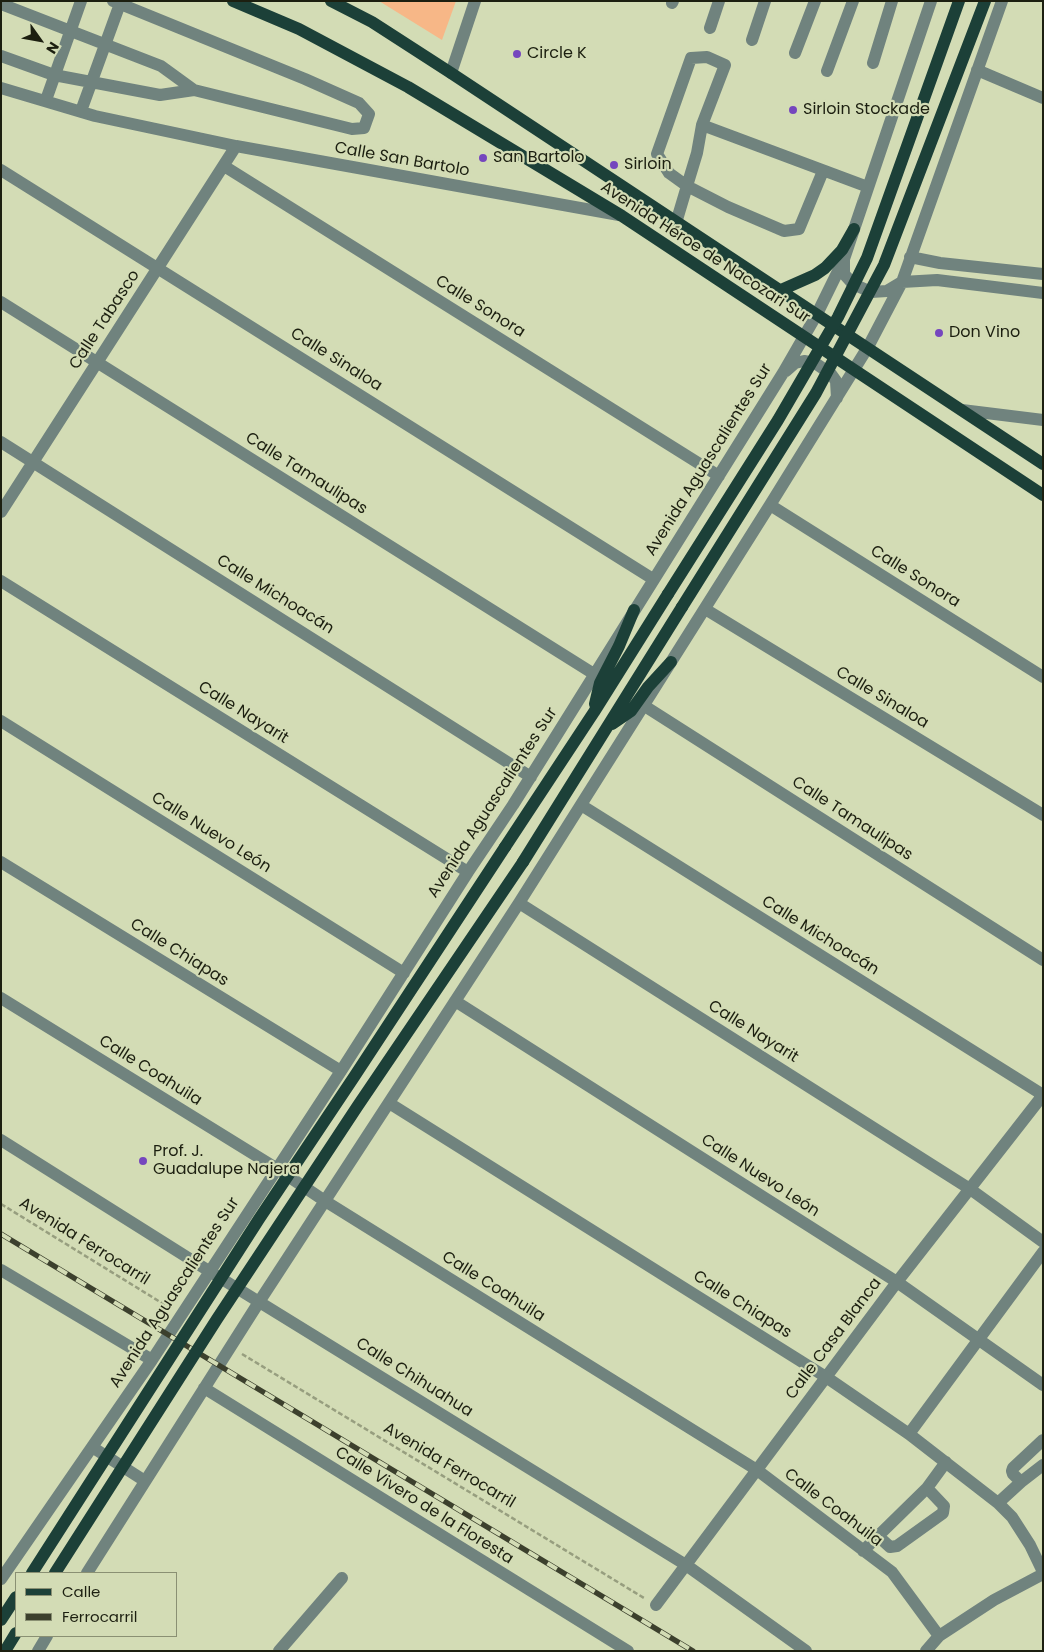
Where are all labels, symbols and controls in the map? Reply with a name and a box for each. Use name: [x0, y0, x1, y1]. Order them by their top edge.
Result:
north arrow: [15, 15, 65, 65]
text: N: [41, 38, 64, 58]
place label: Circle K: [527, 44, 587, 64]
marker: Circle K: [511, 48, 523, 60]
place label: Sirloin Stockade: [803, 100, 930, 120]
marker: Sirloin Stockade: [787, 104, 799, 116]
street label: Calle San Bartolo: [333, 139, 471, 181]
place label: San Bartolo: [493, 148, 585, 168]
marker: San Bartolo: [477, 152, 489, 164]
place label: Sirloin: [624, 155, 672, 175]
marker: Sirloin: [608, 159, 620, 171]
street label: Avenida Héroe de Nacozari Sur: [597, 178, 813, 328]
street label: Calle Tabasco: [66, 267, 144, 373]
street label: Calle Sonora: [432, 272, 528, 342]
place label: Don Vino: [949, 323, 1020, 343]
street label: Calle Sinaloa: [287, 324, 385, 396]
marker: Don Vino: [933, 327, 945, 339]
street label: Avenida Aguascalientes Sur: [642, 360, 776, 560]
street label: Calle Tamaulipas: [242, 429, 370, 519]
street label: Calle Sonora: [867, 542, 963, 612]
street label: Calle Michoacán: [213, 551, 337, 639]
street label: Calle Sinaloa: [832, 663, 932, 733]
street label: Calle Nayarit: [194, 678, 292, 748]
street label: Avenida Aguascalientes Sur: [424, 704, 562, 902]
street label: Calle Tamaulipas: [788, 773, 916, 865]
street label: Calle Nuevo León: [148, 788, 274, 878]
street label: Calle Michoacán: [758, 892, 882, 980]
street label: Calle Chiapas: [126, 915, 232, 991]
street label: Calle Nayarit: [704, 997, 802, 1067]
street label: Calle Coahuila: [95, 1032, 205, 1110]
street label: Calle Nuevo León: [697, 1131, 823, 1221]
place label: Prof. J. Guadalupe Najera: [153, 1142, 300, 1180]
marker: Prof. J. Guadalupe Najera: [137, 1155, 149, 1167]
street label: Avenida Ferrocarril: [15, 1194, 153, 1290]
street label: Avenida Aguascalientes Sur: [106, 1194, 244, 1392]
street label: Calle Coahuila: [438, 1248, 548, 1326]
street label: Calle Chiapas: [689, 1267, 795, 1343]
street label: Calle Casa Blanca: [782, 1274, 886, 1404]
street label: Calle Chihuahua: [352, 1334, 476, 1422]
street label: Avenida Ferrocarril: [380, 1419, 518, 1513]
street label: Calle Vivero de la Floresta: [331, 1443, 517, 1569]
street label: Calle Coahuila: [780, 1465, 886, 1551]
legend: [15, 1572, 178, 1637]
text: Calle: [62, 1581, 100, 1602]
text: Ferrocarril: [62, 1606, 137, 1627]

